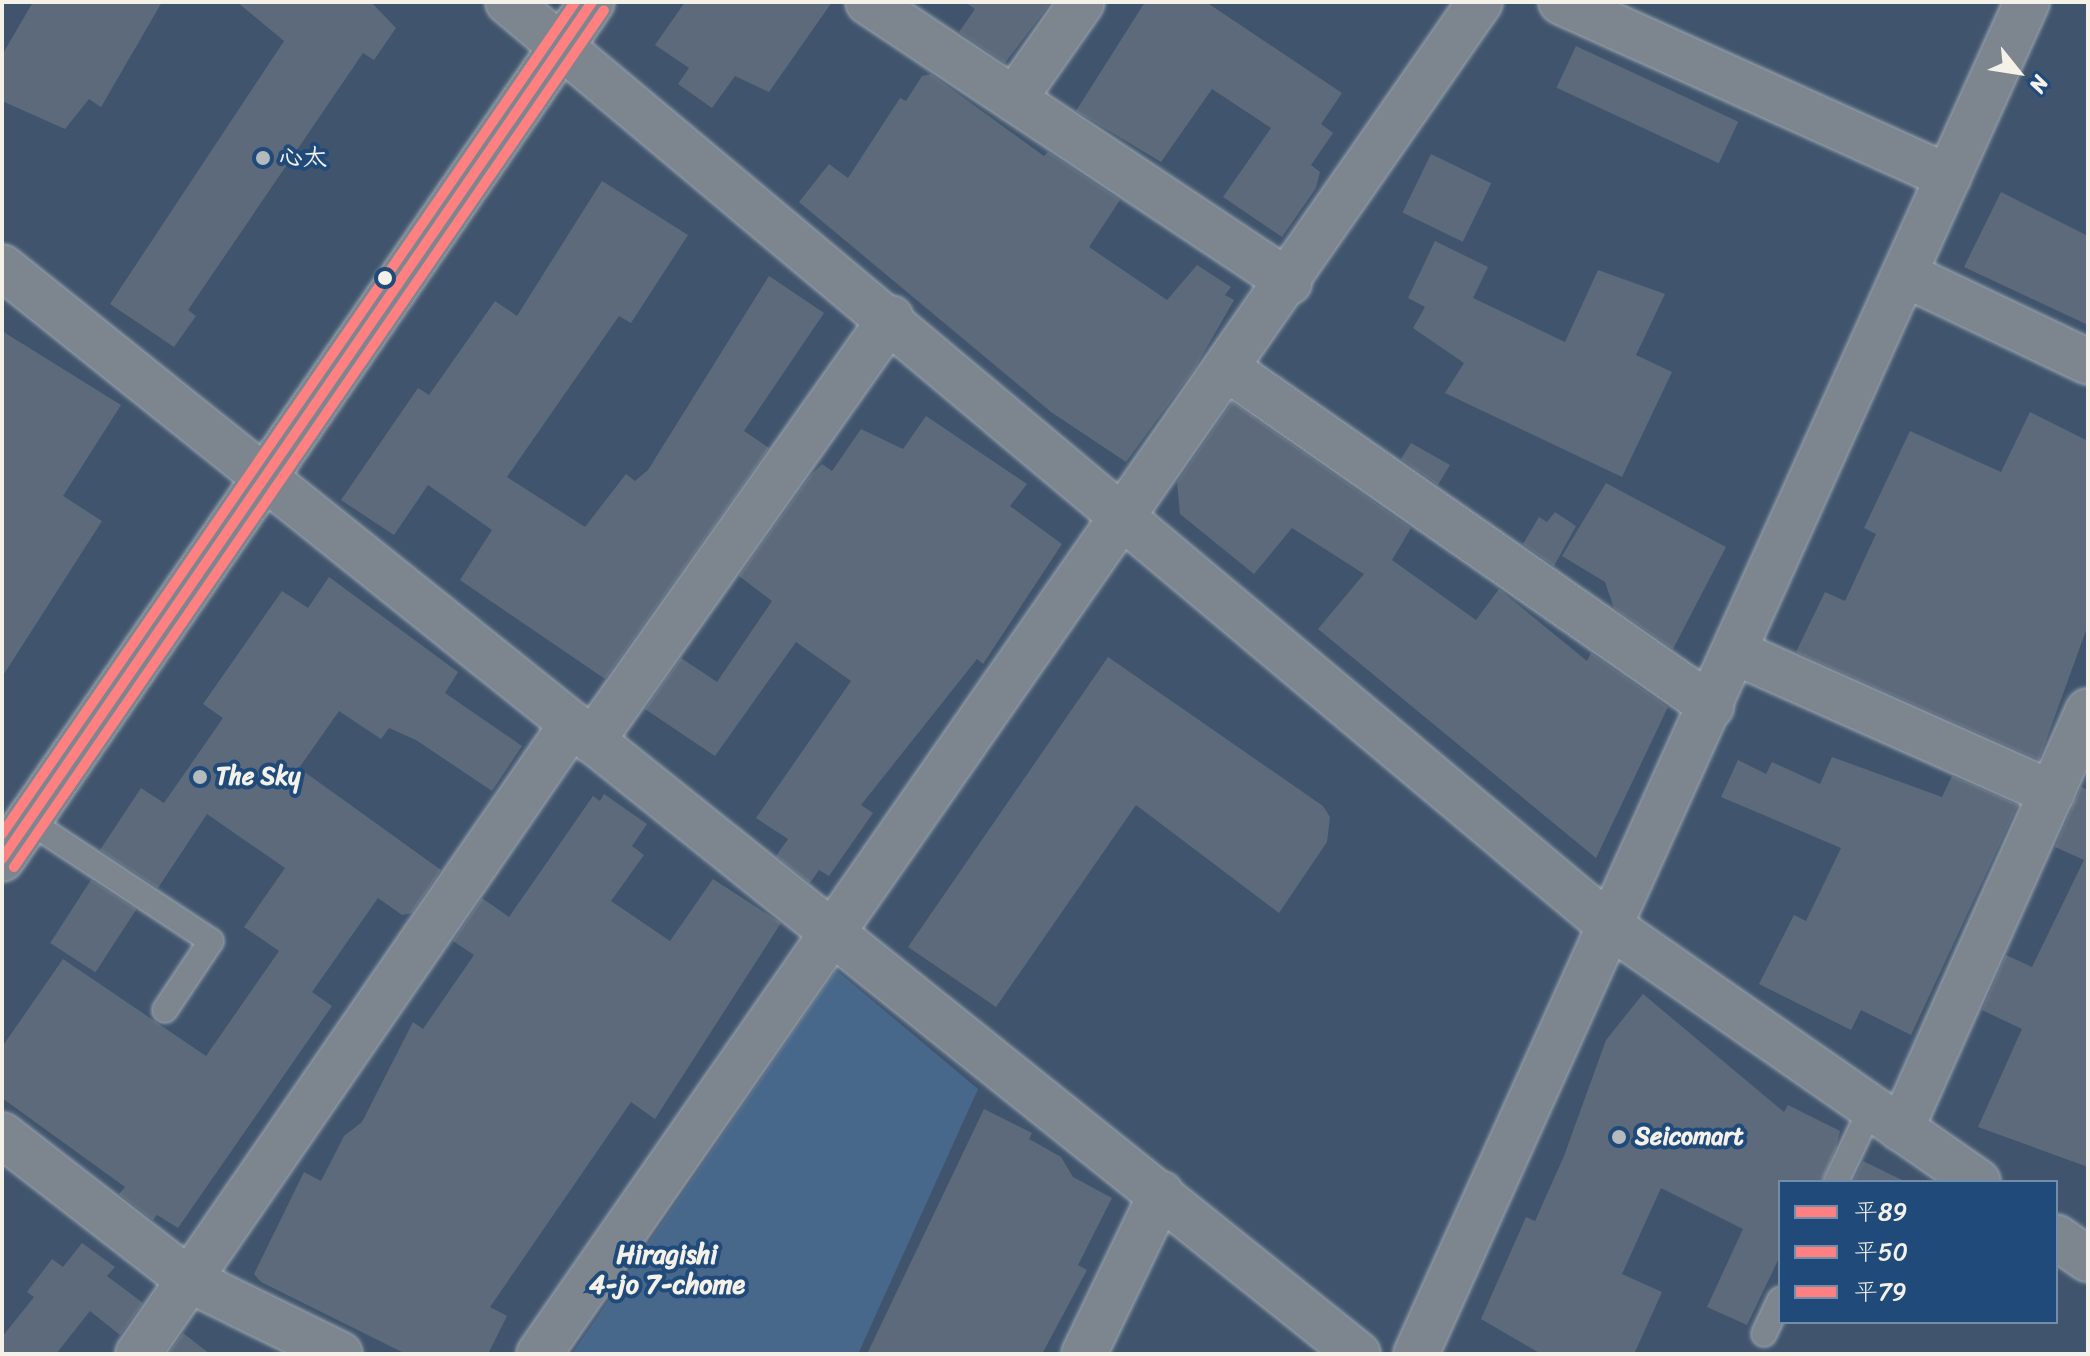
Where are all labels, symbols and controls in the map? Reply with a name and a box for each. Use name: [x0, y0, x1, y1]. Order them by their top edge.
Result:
north arrow: [1978, 32, 2058, 112]
text: N: [2019, 68, 2060, 101]
place label: 心太: [279, 144, 327, 172]
marker: 心太: [254, 149, 272, 167]
unlabelled marker: [377, 270, 393, 286]
place label: The Sky: [216, 763, 301, 791]
marker: The Sky: [191, 768, 209, 786]
place label: Seicomart: [1635, 1123, 1744, 1151]
marker: Seicomart: [1610, 1128, 1628, 1146]
legend: [1778, 1180, 2058, 1324]
text: 平89: [1854, 1191, 1907, 1233]
text: 平50: [1854, 1231, 1908, 1273]
district label: Hiragishi 4-jo 7-chome: [589, 1239, 745, 1300]
text: 平79: [1854, 1271, 1906, 1313]

